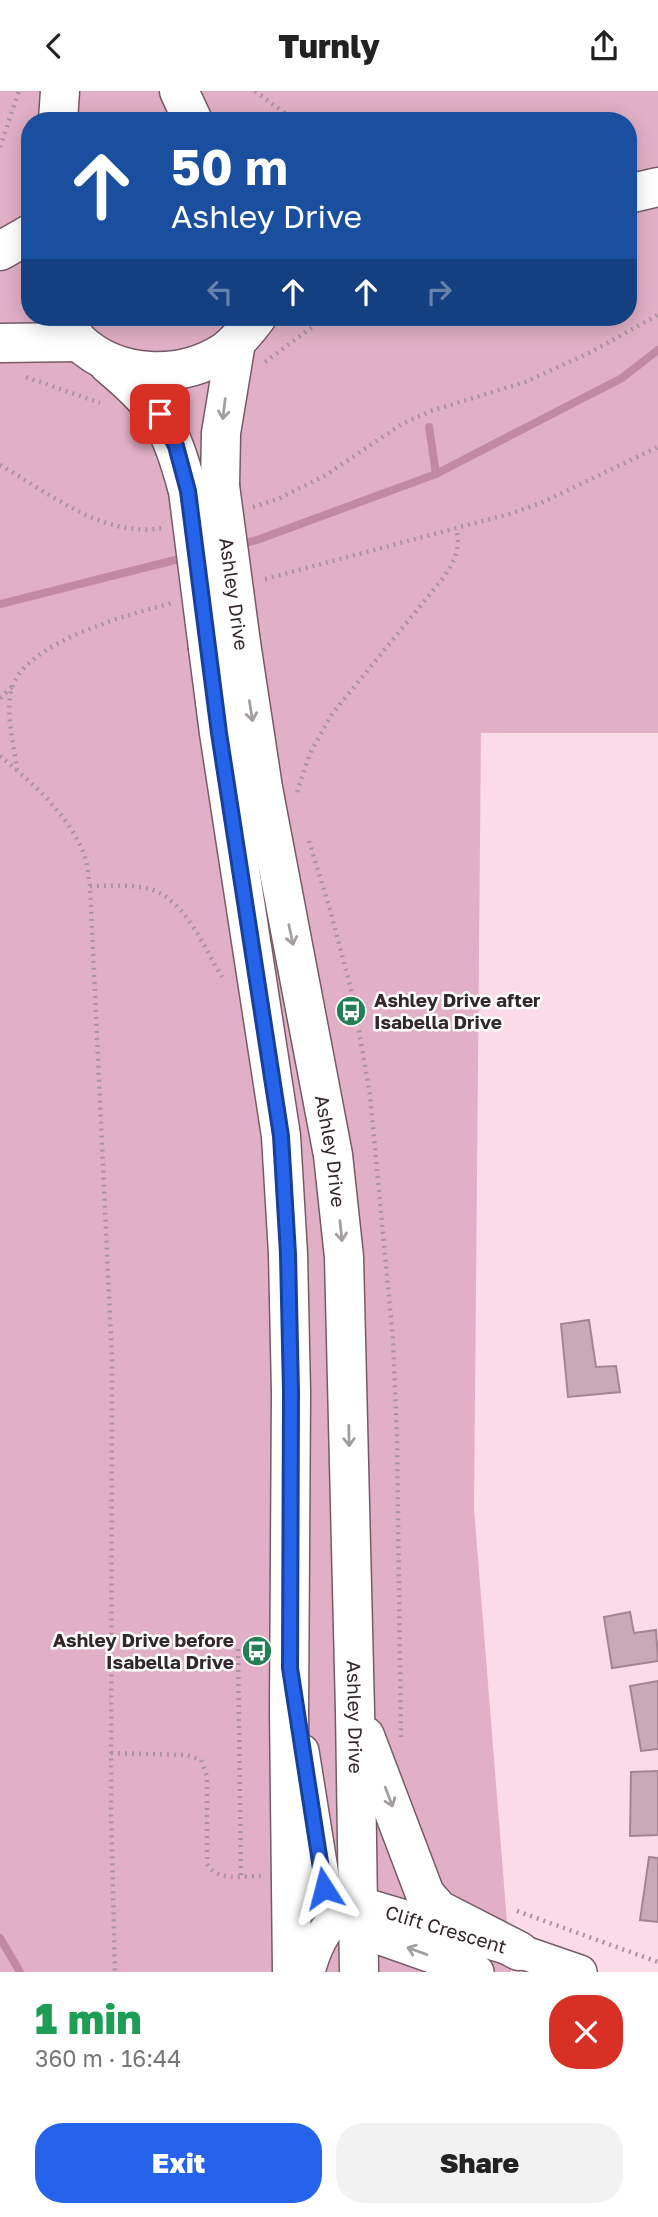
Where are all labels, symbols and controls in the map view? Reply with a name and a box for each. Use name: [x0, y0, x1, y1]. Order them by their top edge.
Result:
icon: back: [35, 27, 73, 65]
text: Turnly: [278, 27, 380, 65]
icon: share: [585, 27, 623, 65]
text: 50 m: [171, 137, 288, 196]
icon: ahead: [56, 140, 147, 231]
text: Ashley Drive: [171, 197, 362, 235]
icon: left: [201, 273, 239, 311]
icon: ahead: [274, 273, 312, 311]
icon: ahead: [347, 273, 385, 311]
icon: right: [420, 273, 458, 311]
pin: [130, 384, 190, 444]
icon: arrive: [141, 395, 179, 433]
one-way arrow: [218, 397, 231, 420]
street label: Ashley Drive: [215, 536, 254, 652]
one-way arrow: [245, 699, 258, 722]
one-way arrow: [284, 923, 298, 946]
place label: Ashley Drive after Isabella Drive: [374, 988, 541, 1033]
bus stop icon: Ashley Drive after Isabella Drive: [334, 994, 368, 1028]
street label: Ashley Drive: [311, 1093, 351, 1208]
one-way arrow: [335, 1219, 348, 1242]
one-way arrow: [342, 1424, 355, 1447]
place label: Ashley Drive before Isabella Drive: [53, 1628, 234, 1673]
bus stop icon: Ashley Drive before Isabella Drive: [240, 1634, 274, 1668]
street label: Ashley Drive: [343, 1660, 368, 1774]
one-way arrow: [383, 1786, 396, 1808]
position arrow: [287, 1851, 361, 1925]
street label: Clift Crescent: [383, 1900, 510, 1958]
one-way arrow: [407, 1944, 429, 1956]
text: 1 min: [35, 1993, 142, 2043]
button: close: [549, 1995, 623, 2069]
text: 360 m · 16:44: [35, 2044, 181, 2072]
button: Exit: [35, 2123, 322, 2203]
button: Share: [336, 2123, 623, 2203]

